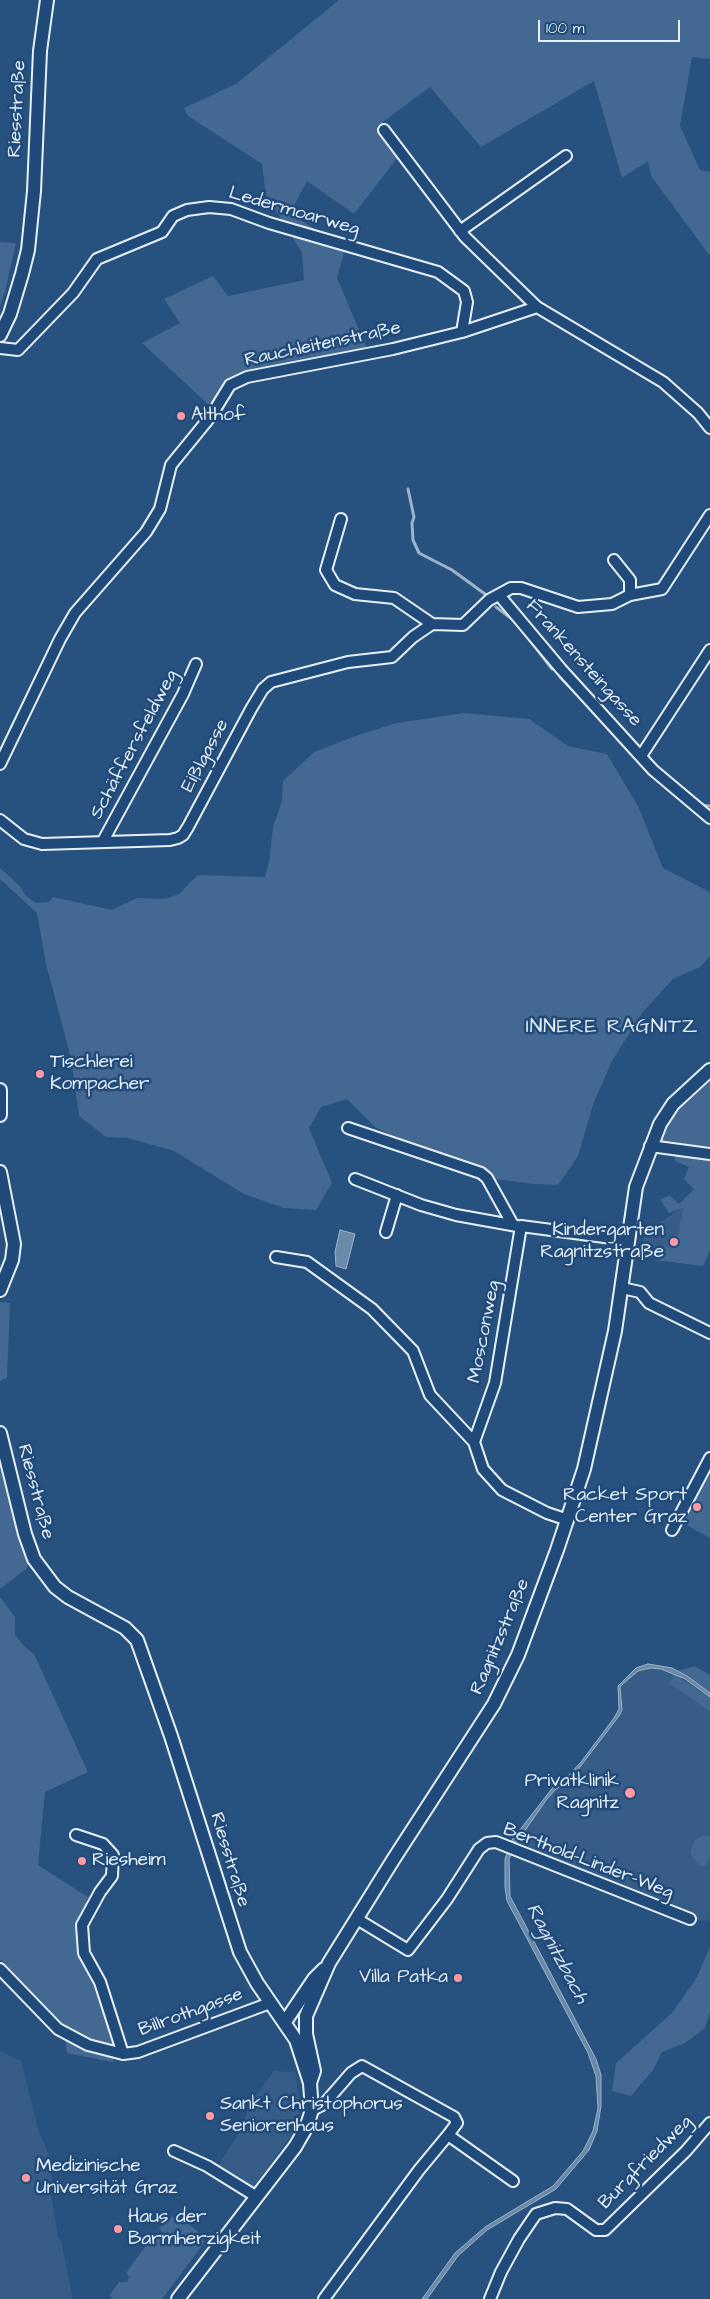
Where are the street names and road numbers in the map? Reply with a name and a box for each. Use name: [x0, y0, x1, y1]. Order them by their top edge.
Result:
street label: Riesstraße: [4, 60, 32, 158]
street label: Ledermoarweg: [226, 182, 362, 242]
street label: Rauchleitenstraße: [243, 317, 403, 373]
street label: Frankensteingasse: [520, 596, 646, 732]
street label: Schäffersfeldweg: [86, 666, 184, 824]
street label: Eißlgasse: [177, 716, 235, 796]
street label: Mosconweg: [464, 1279, 506, 1385]
street label: Riesstraße: [11, 1442, 59, 1542]
street label: Ragnitzstraße: [466, 1576, 536, 1698]
street label: Riesstraße: [204, 1810, 254, 1910]
street label: Berthold-Linder-Weg: [500, 1819, 676, 1905]
street label: Billrothgasse: [136, 1984, 246, 2042]
street label: Burgfriedweg: [594, 2111, 698, 2215]

